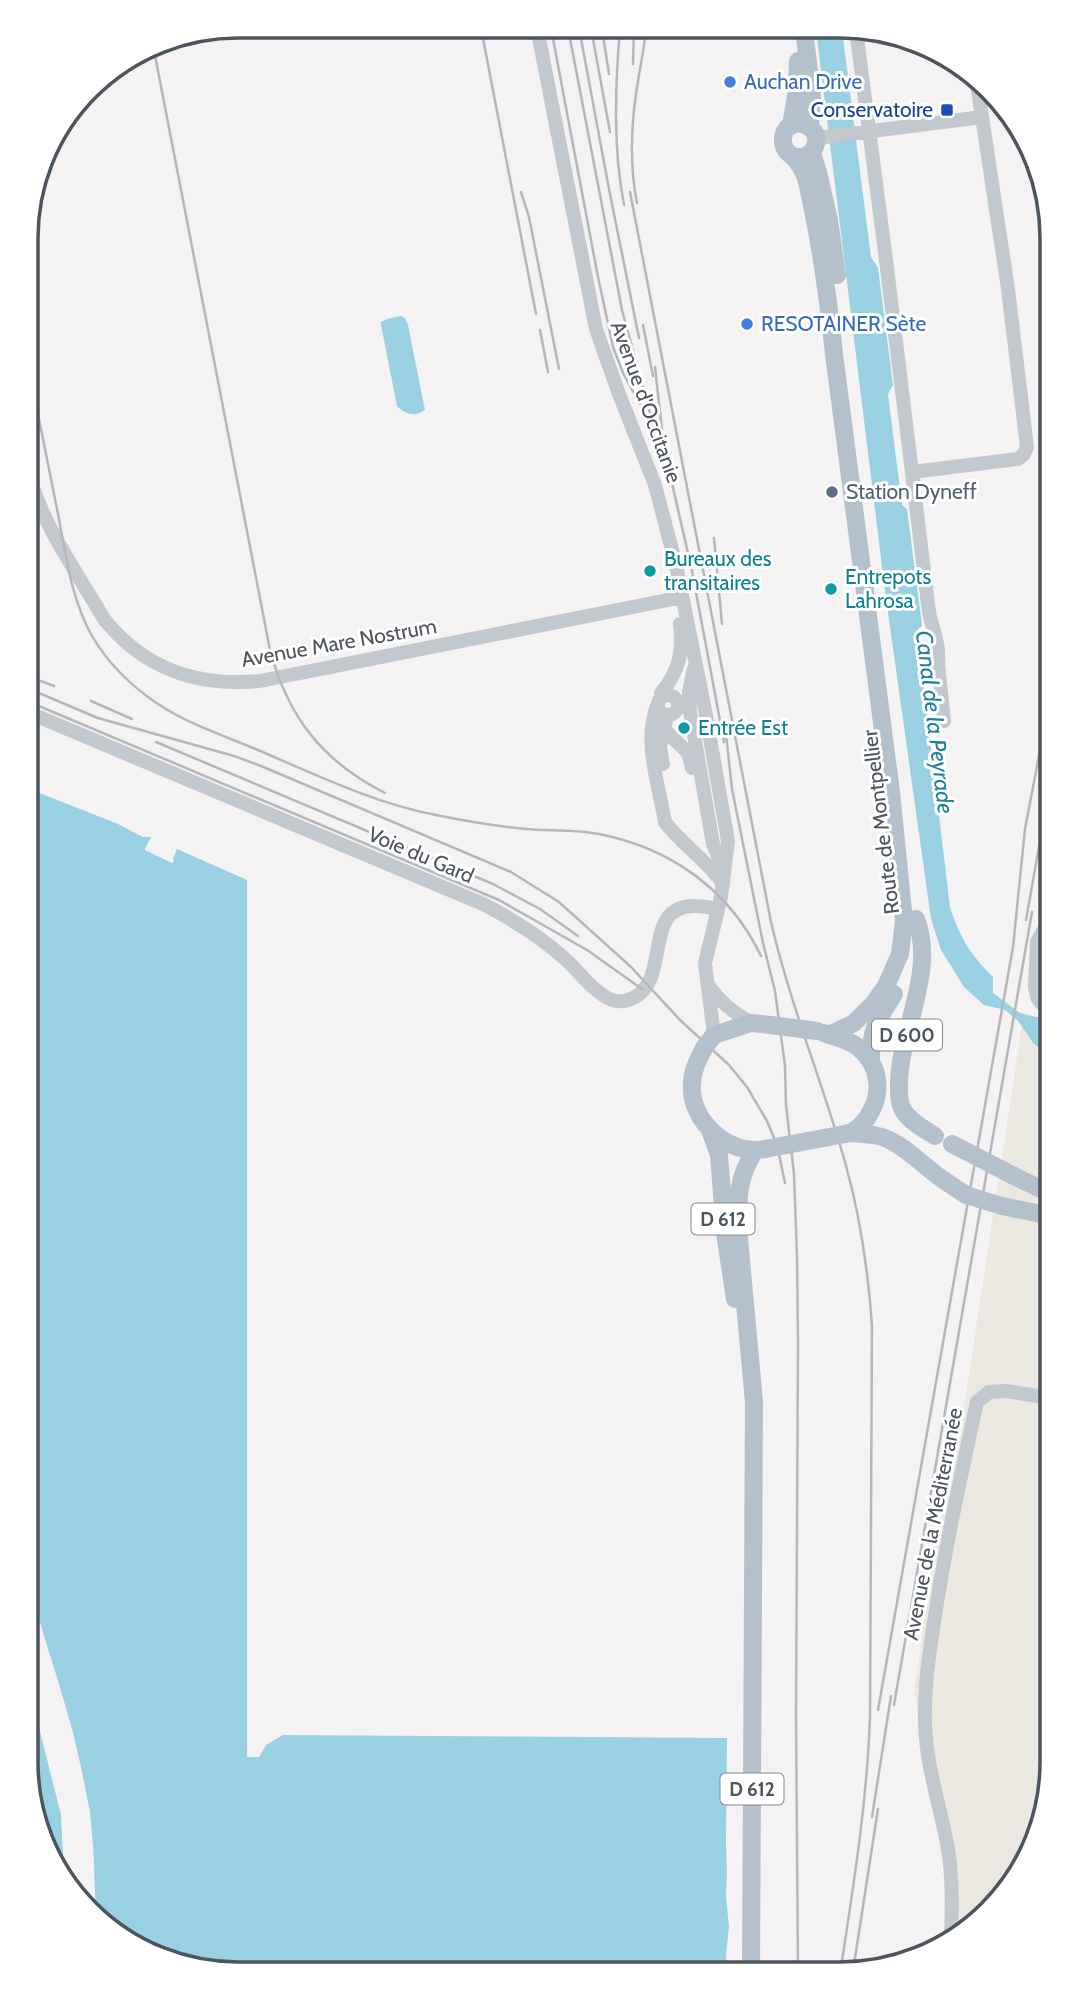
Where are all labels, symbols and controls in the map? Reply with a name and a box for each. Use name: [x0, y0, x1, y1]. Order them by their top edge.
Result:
place label: Auchan Drive: [744, 69, 862, 94]
marker: Auchan Drive: [722, 74, 738, 90]
place label: Conservatoire: [811, 97, 933, 122]
marker: Conservatoire: [939, 102, 955, 118]
place label: RESOTAINER Sète: [761, 311, 926, 336]
marker: RESOTAINER Sète: [739, 316, 755, 332]
street label: Avenue d'Occitanie: [606, 318, 687, 486]
place label: Station Dyneff: [846, 479, 977, 504]
marker: Station Dyneff: [824, 484, 840, 500]
place label: Bureaux des transitaires: [664, 546, 772, 595]
marker: Bureaux des transitaires: [642, 563, 658, 579]
place label: Entrepots Lahrosa: [845, 564, 931, 613]
marker: Entrepots Lahrosa: [823, 581, 839, 597]
street label: Avenue Mare Nostrum: [239, 613, 439, 672]
water label: Canal de la Peyrade: [910, 629, 960, 815]
place label: Entrée Est: [698, 715, 788, 740]
marker: Entrée Est: [676, 720, 692, 736]
street label: Route de Montpellier: [857, 728, 904, 916]
street label: Voie du Gard: [364, 821, 478, 888]
road number: D 600: [872, 1020, 942, 1050]
road number: D 612: [692, 1204, 754, 1234]
street label: Avenue de la Méditerranée: [898, 1405, 967, 1642]
road number: D 612: [720, 1774, 784, 1804]

